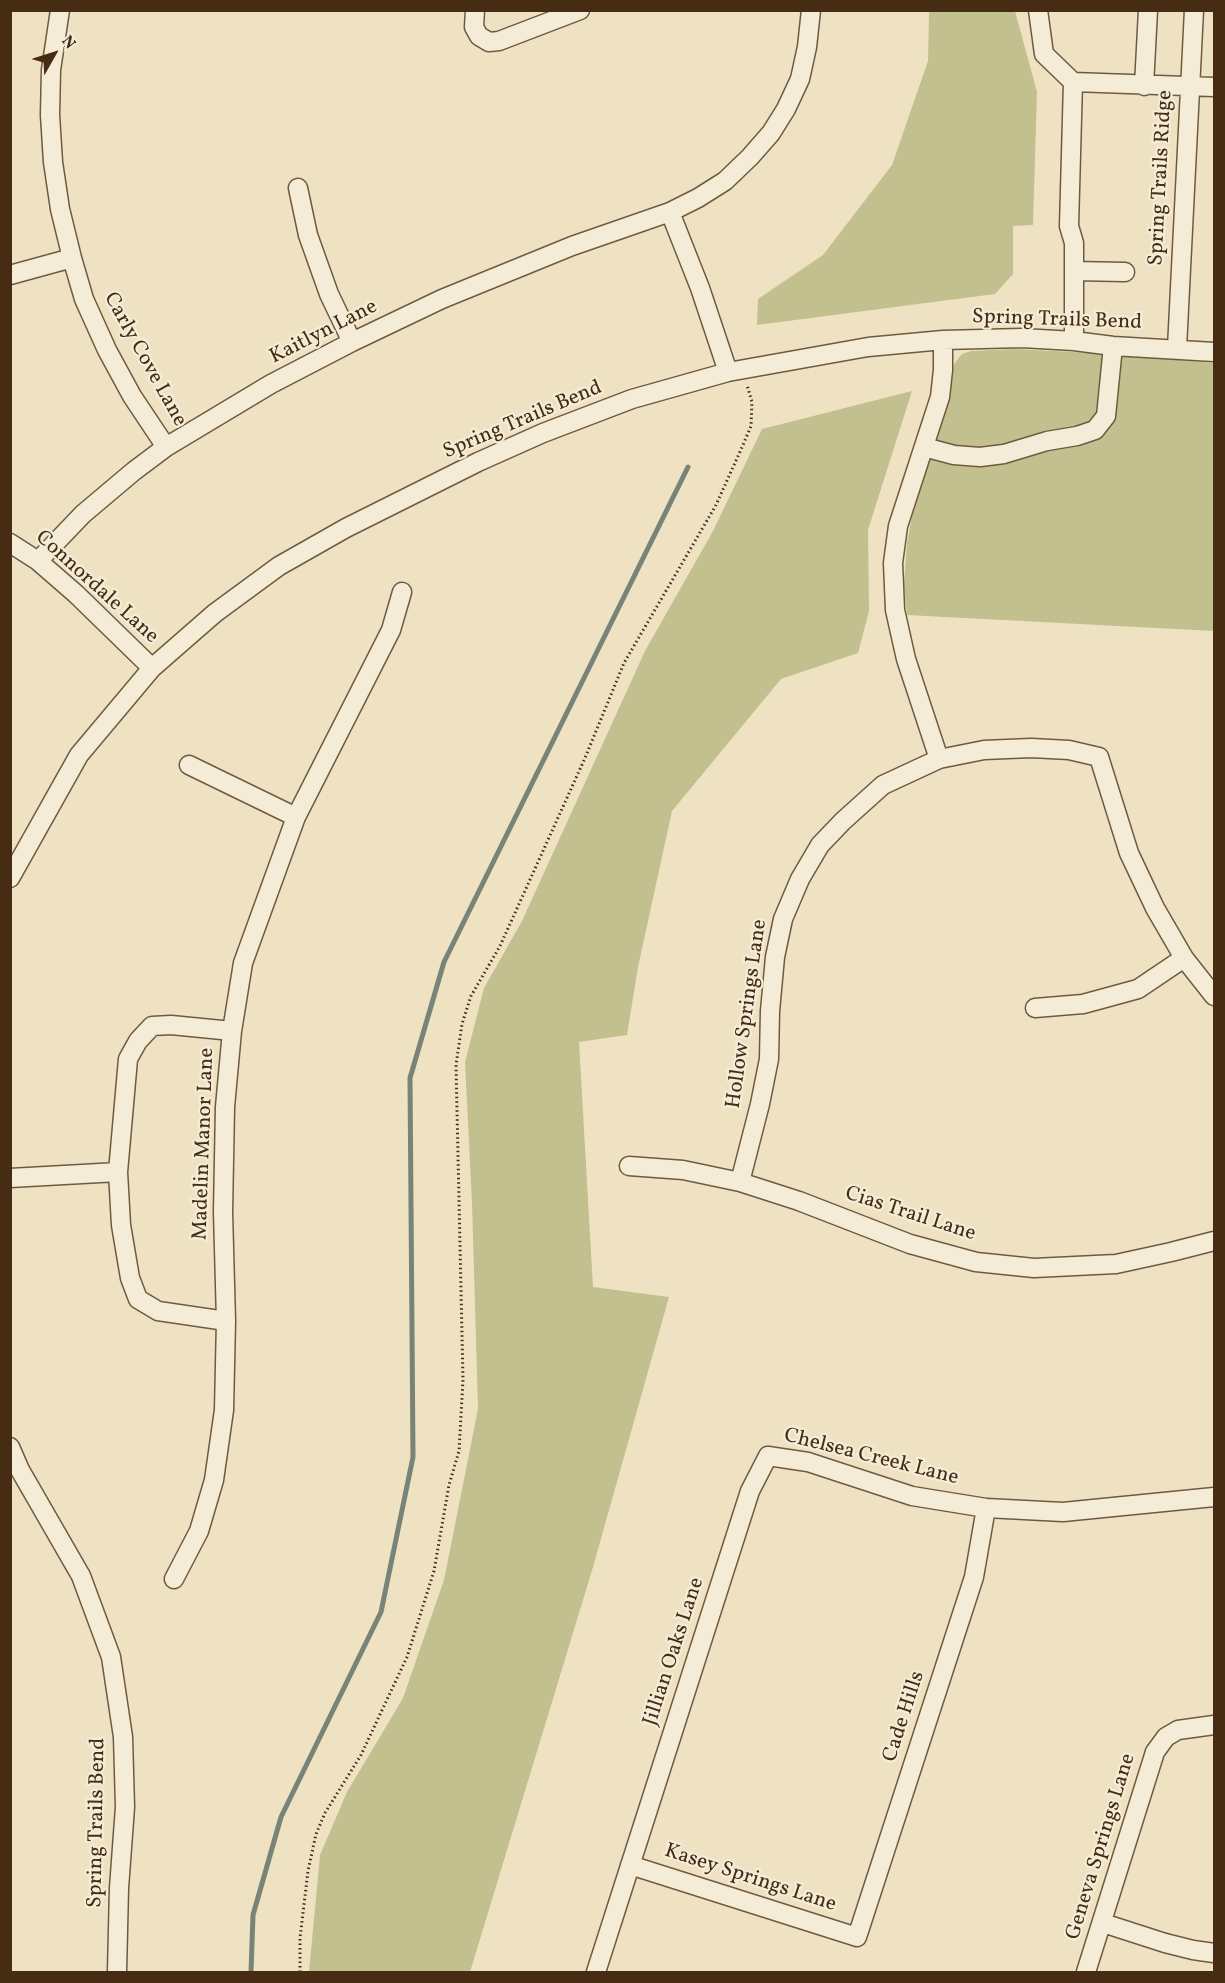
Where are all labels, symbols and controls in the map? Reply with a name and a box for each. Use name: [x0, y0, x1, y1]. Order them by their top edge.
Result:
north arrow: [24, 24, 84, 84]
text: N: [56, 31, 80, 54]
street label: Spring Trails Ridge: [1145, 90, 1179, 266]
street label: Carly Cove Lane: [97, 289, 191, 431]
street label: Kaitlyn Lane: [266, 295, 382, 371]
street label: Spring Trails Bend: [972, 305, 1142, 337]
street label: Spring Trails Bend: [440, 376, 606, 466]
street label: Connordale Lane: [29, 526, 163, 650]
street label: Hollow Springs Lane: [722, 918, 774, 1110]
street label: Madelin Manor Lane: [189, 1047, 221, 1241]
street label: Cias Trail Lane: [841, 1182, 979, 1248]
street label: Chelsea Creek Lane: [781, 1424, 961, 1492]
street label: Jillian Oaks Lane: [639, 1575, 711, 1729]
street label: Cade Hills: [879, 1668, 931, 1766]
street label: Spring Trails Bend: [84, 1738, 112, 1908]
street label: Geneva Springs Lane: [1062, 1751, 1142, 1943]
street label: Kasey Springs Lane: [661, 1839, 839, 1919]

